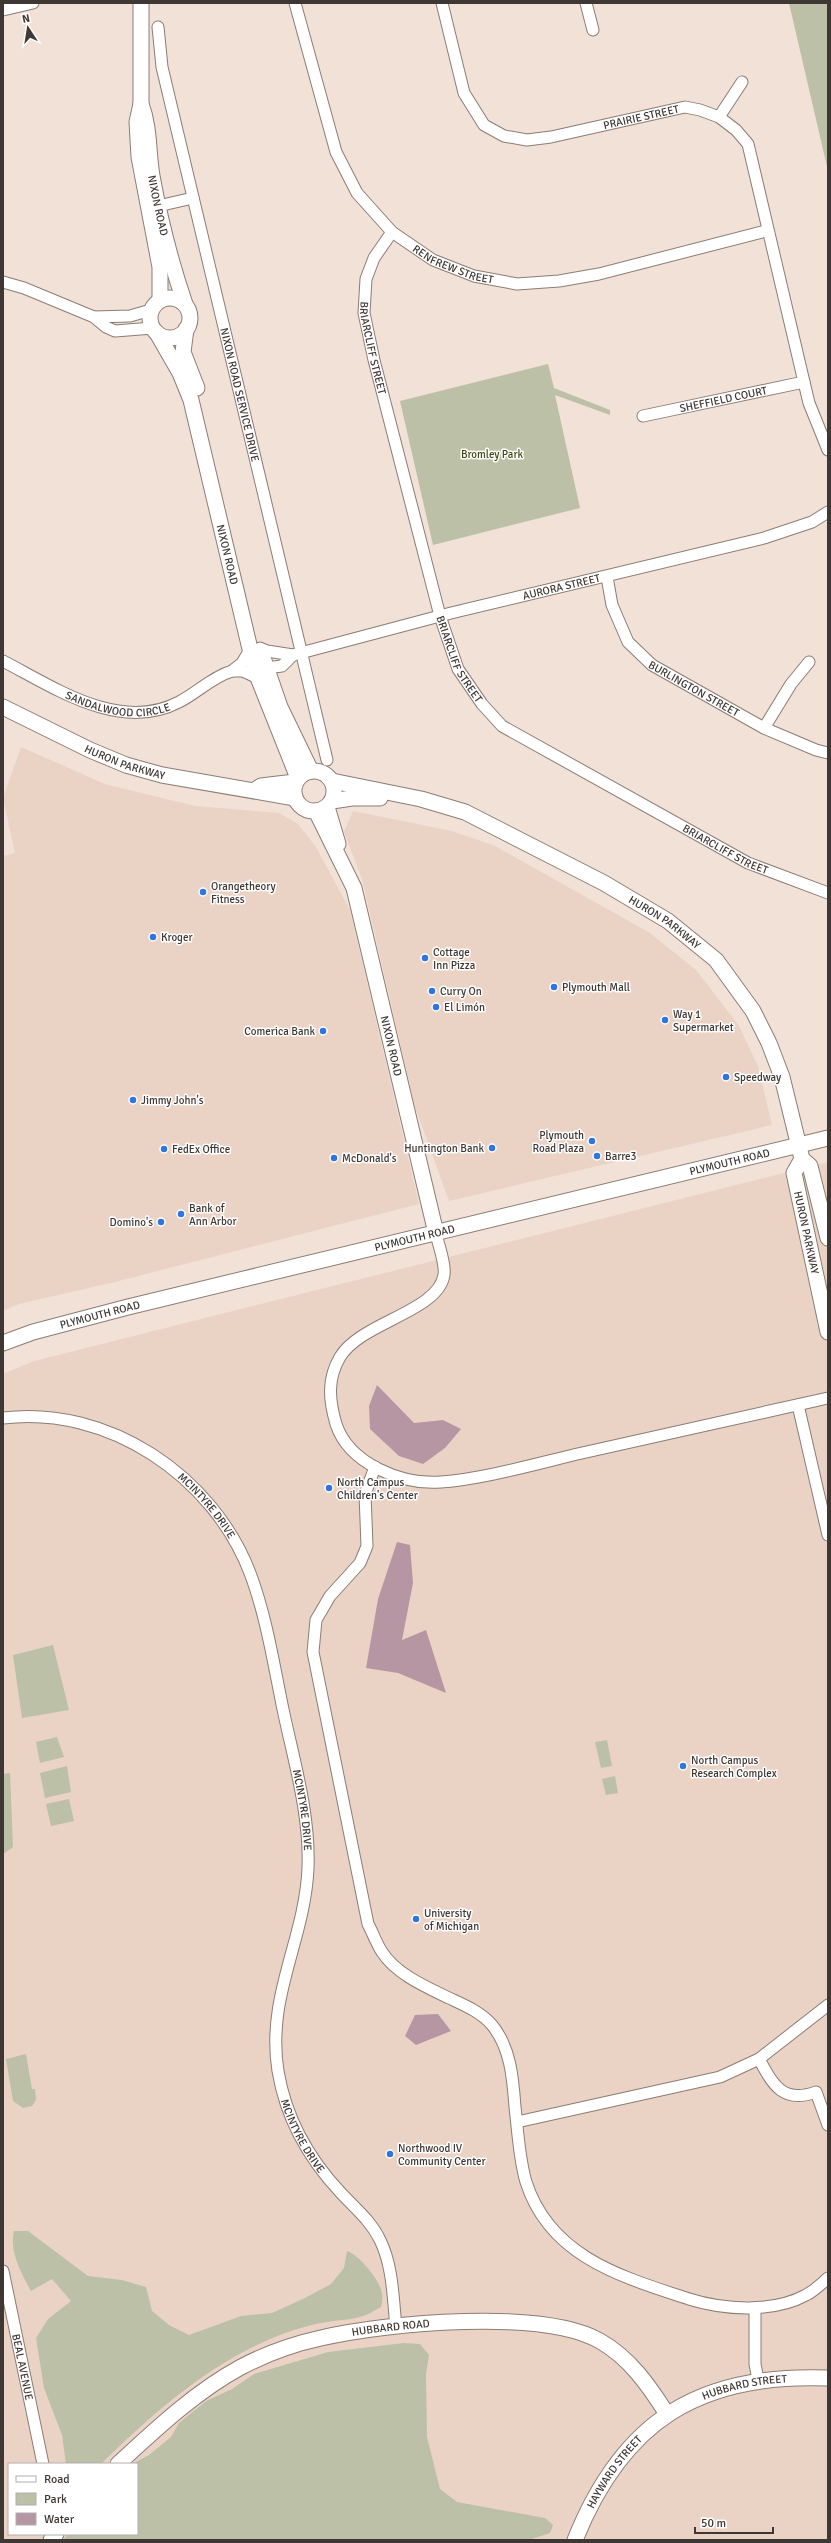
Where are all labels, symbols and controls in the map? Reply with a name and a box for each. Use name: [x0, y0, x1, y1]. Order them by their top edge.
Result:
north arrow: [8, 8, 48, 48]
text: N: [21, 12, 31, 26]
street label: PRAIRIE STREET: [602, 102, 681, 132]
street label: NIXON ROAD: [145, 174, 171, 237]
street label: RENFREW STREET: [410, 242, 495, 286]
street label: BRIARCLIFF STREET: [357, 301, 389, 396]
street label: NIXON ROAD SERVICE DRIVE: [218, 326, 262, 463]
street label: SHEFFIELD COURT: [678, 383, 769, 415]
park label: Bromley Park: [461, 448, 523, 461]
street label: NIXON ROAD: [214, 523, 241, 586]
street label: AURORA STREET: [521, 571, 602, 602]
street label: BRIARCLIFF STREET: [434, 614, 486, 705]
street label: BURLINGTON STREET: [646, 658, 742, 720]
street label: SANDALWOOD CIRCLE: [63, 688, 172, 719]
street label: HURON PARKWAY: [82, 742, 166, 782]
street label: BRIARCLIFF STREET: [680, 821, 771, 877]
place label: Orangetheory Fitness: [211, 880, 276, 906]
marker: Orangetheory Fitness: [198, 887, 208, 897]
street label: HURON PARKWAY: [626, 893, 704, 952]
place label: Kroger: [161, 931, 192, 944]
marker: Kroger: [148, 932, 158, 942]
place label: Cottage Inn Pizza: [433, 946, 476, 972]
marker: Cottage Inn Pizza: [420, 953, 430, 963]
place label: Plymouth Mall: [562, 981, 630, 994]
marker: Plymouth Mall: [549, 982, 559, 992]
place label: Curry On: [440, 985, 482, 998]
marker: Curry On: [427, 986, 437, 996]
place label: El Limón: [444, 1001, 485, 1014]
marker: El Limón: [431, 1002, 441, 1012]
place label: Way 1 Supermarket: [673, 1008, 734, 1034]
street label: NIXON ROAD: [378, 1014, 405, 1077]
marker: Way 1 Supermarket: [660, 1015, 670, 1025]
place label: Comerica Bank: [244, 1025, 315, 1038]
marker: Comerica Bank: [318, 1026, 328, 1036]
place label: Speedway: [734, 1071, 782, 1084]
marker: Speedway: [721, 1072, 731, 1082]
place label: Jimmy John's: [141, 1094, 204, 1107]
marker: Jimmy John's: [128, 1095, 138, 1105]
place label: Plymouth Road Plaza: [532, 1129, 584, 1155]
marker: Plymouth Road Plaza: [587, 1136, 597, 1146]
place label: Huntington Bank: [404, 1142, 484, 1155]
place label: FedEx Office: [172, 1143, 230, 1156]
marker: Huntington Bank: [487, 1143, 497, 1153]
marker: FedEx Office: [159, 1144, 169, 1154]
street label: PLYMOUTH ROAD: [688, 1146, 771, 1178]
place label: Barre3: [605, 1150, 637, 1163]
marker: Barre3: [592, 1151, 602, 1161]
place label: McDonald's: [342, 1152, 397, 1165]
marker: McDonald's: [329, 1153, 339, 1163]
street label: HURON PARKWAY: [792, 1190, 822, 1276]
place label: Bank of Ann Arbor: [189, 1202, 237, 1228]
marker: Bank of Ann Arbor: [176, 1209, 186, 1219]
place label: Domino's: [110, 1216, 153, 1229]
marker: Domino's: [156, 1217, 166, 1227]
street label: PLYMOUTH ROAD: [373, 1222, 456, 1254]
street label: PLYMOUTH ROAD: [58, 1298, 141, 1331]
street label: MCINTYRE DRIVE: [175, 1470, 238, 1541]
place label: North Campus Children's Center: [337, 1476, 418, 1502]
marker: North Campus Children's Center: [324, 1483, 334, 1493]
place label: North Campus Research Complex: [691, 1754, 777, 1780]
marker: North Campus Research Complex: [678, 1761, 688, 1771]
street label: MCINTYRE DRIVE: [290, 1768, 315, 1851]
place label: University of Michigan: [424, 1907, 479, 1933]
marker: University of Michigan: [411, 1914, 421, 1924]
street label: MCINTYRE DRIVE: [278, 2097, 328, 2175]
place label: Northwood IV Community Center: [398, 2142, 486, 2168]
marker: Northwood IV Community Center: [385, 2149, 395, 2159]
street label: HUBBARD ROAD: [351, 2317, 430, 2338]
street label: BEAL AVENUE: [10, 2333, 36, 2401]
street label: HUBBARD STREET: [700, 2372, 788, 2402]
street label: HAYWARD STREET: [584, 2432, 645, 2510]
legend: [8, 2463, 138, 2535]
text: Road: [44, 2472, 70, 2487]
text: Park: [44, 2492, 67, 2507]
scale bar: [695, 2509, 773, 2535]
text: Water: [44, 2512, 75, 2527]
text: 50 m: [701, 2516, 726, 2531]

